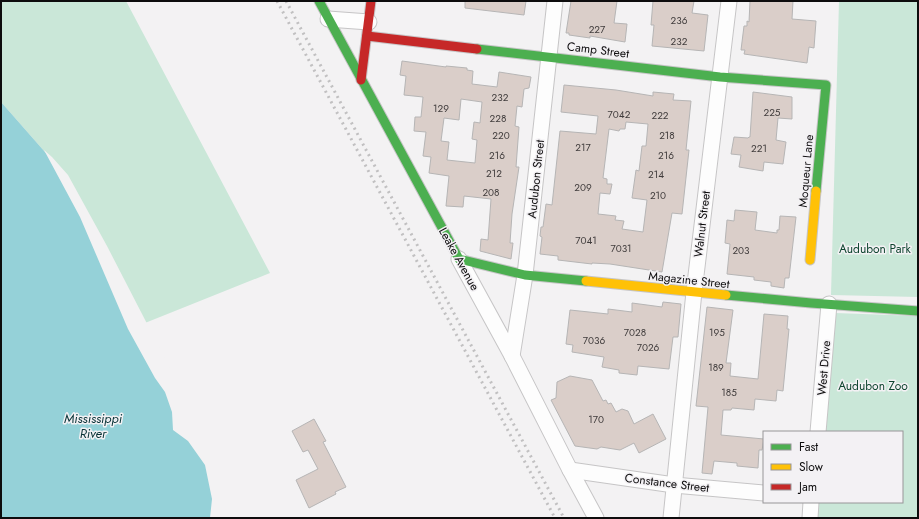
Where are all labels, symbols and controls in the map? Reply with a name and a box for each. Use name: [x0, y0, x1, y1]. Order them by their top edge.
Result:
house number: 236: [671, 13, 688, 28]
house number: 227: [589, 22, 606, 37]
house number: 232: [671, 34, 688, 49]
street label: Camp Street: [566, 37, 630, 63]
house number: 232: [492, 90, 509, 105]
house number: 129: [433, 101, 449, 116]
house number: 225: [763, 105, 781, 120]
house number: 7042: [608, 107, 631, 122]
house number: 222: [651, 108, 669, 123]
house number: 228: [490, 111, 506, 126]
house number: 220: [492, 128, 510, 143]
house number: 218: [659, 128, 675, 143]
street label: Moqueur Lane: [794, 134, 818, 208]
street label: Audubon Street: [523, 139, 549, 219]
house number: 217: [575, 140, 591, 155]
house number: 221: [751, 141, 767, 156]
house number: 216: [489, 148, 505, 163]
house number: 216: [658, 148, 674, 163]
house number: 212: [486, 166, 502, 181]
house number: 214: [648, 167, 664, 182]
house number: 209: [574, 180, 592, 195]
house number: 208: [482, 185, 500, 200]
house number: 210: [650, 188, 666, 203]
street label: Walnut Street: [689, 190, 715, 258]
street label: Leake Avenue: [434, 224, 484, 294]
house number: 7041: [575, 233, 597, 248]
park label: Audubon Park: [839, 240, 912, 258]
house number: 7031: [610, 241, 632, 256]
house number: 203: [732, 243, 750, 258]
street label: Magazine Street: [648, 267, 731, 293]
house number: 7028: [624, 325, 646, 340]
house number: 195: [709, 325, 725, 340]
house number: 7036: [583, 333, 605, 348]
house number: 7026: [637, 340, 660, 355]
street label: West Drive: [813, 340, 835, 396]
house number: 189: [708, 360, 724, 375]
park label: Audubon Zoo: [838, 377, 908, 395]
house number: 185: [721, 385, 737, 400]
water label: Mississippi River: [64, 409, 123, 443]
house number: 170: [588, 412, 604, 427]
legend: [763, 431, 903, 503]
text: Fast: [799, 438, 818, 456]
text: Slow: [799, 458, 824, 476]
street label: Constance Street: [624, 469, 710, 497]
text: Jam: [797, 478, 817, 496]

